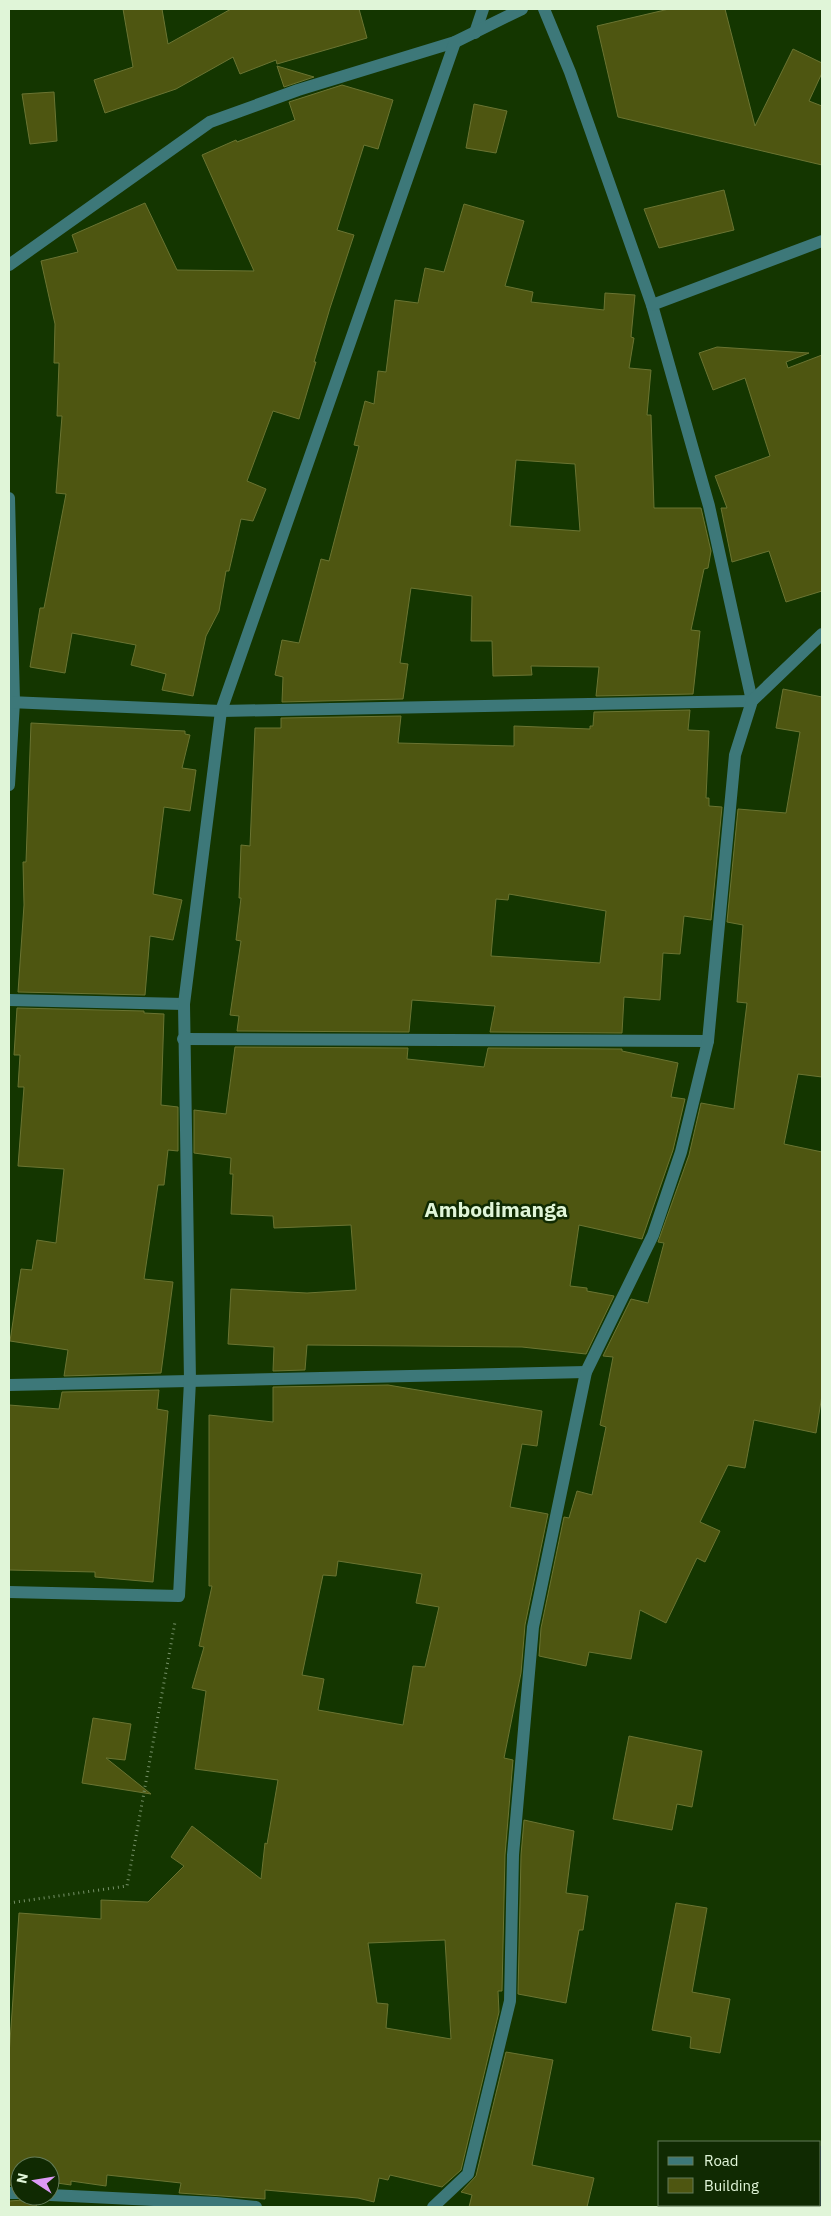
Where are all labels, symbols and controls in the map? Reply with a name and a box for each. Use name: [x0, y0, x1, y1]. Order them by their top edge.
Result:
district label: Ambodimanga: [424, 1195, 568, 1223]
legend: [658, 2141, 821, 2206]
text: Road: [704, 2151, 739, 2170]
north arrow: [10, 2156, 60, 2206]
text: N: [12, 2171, 32, 2185]
text: Building: [704, 2176, 759, 2195]

